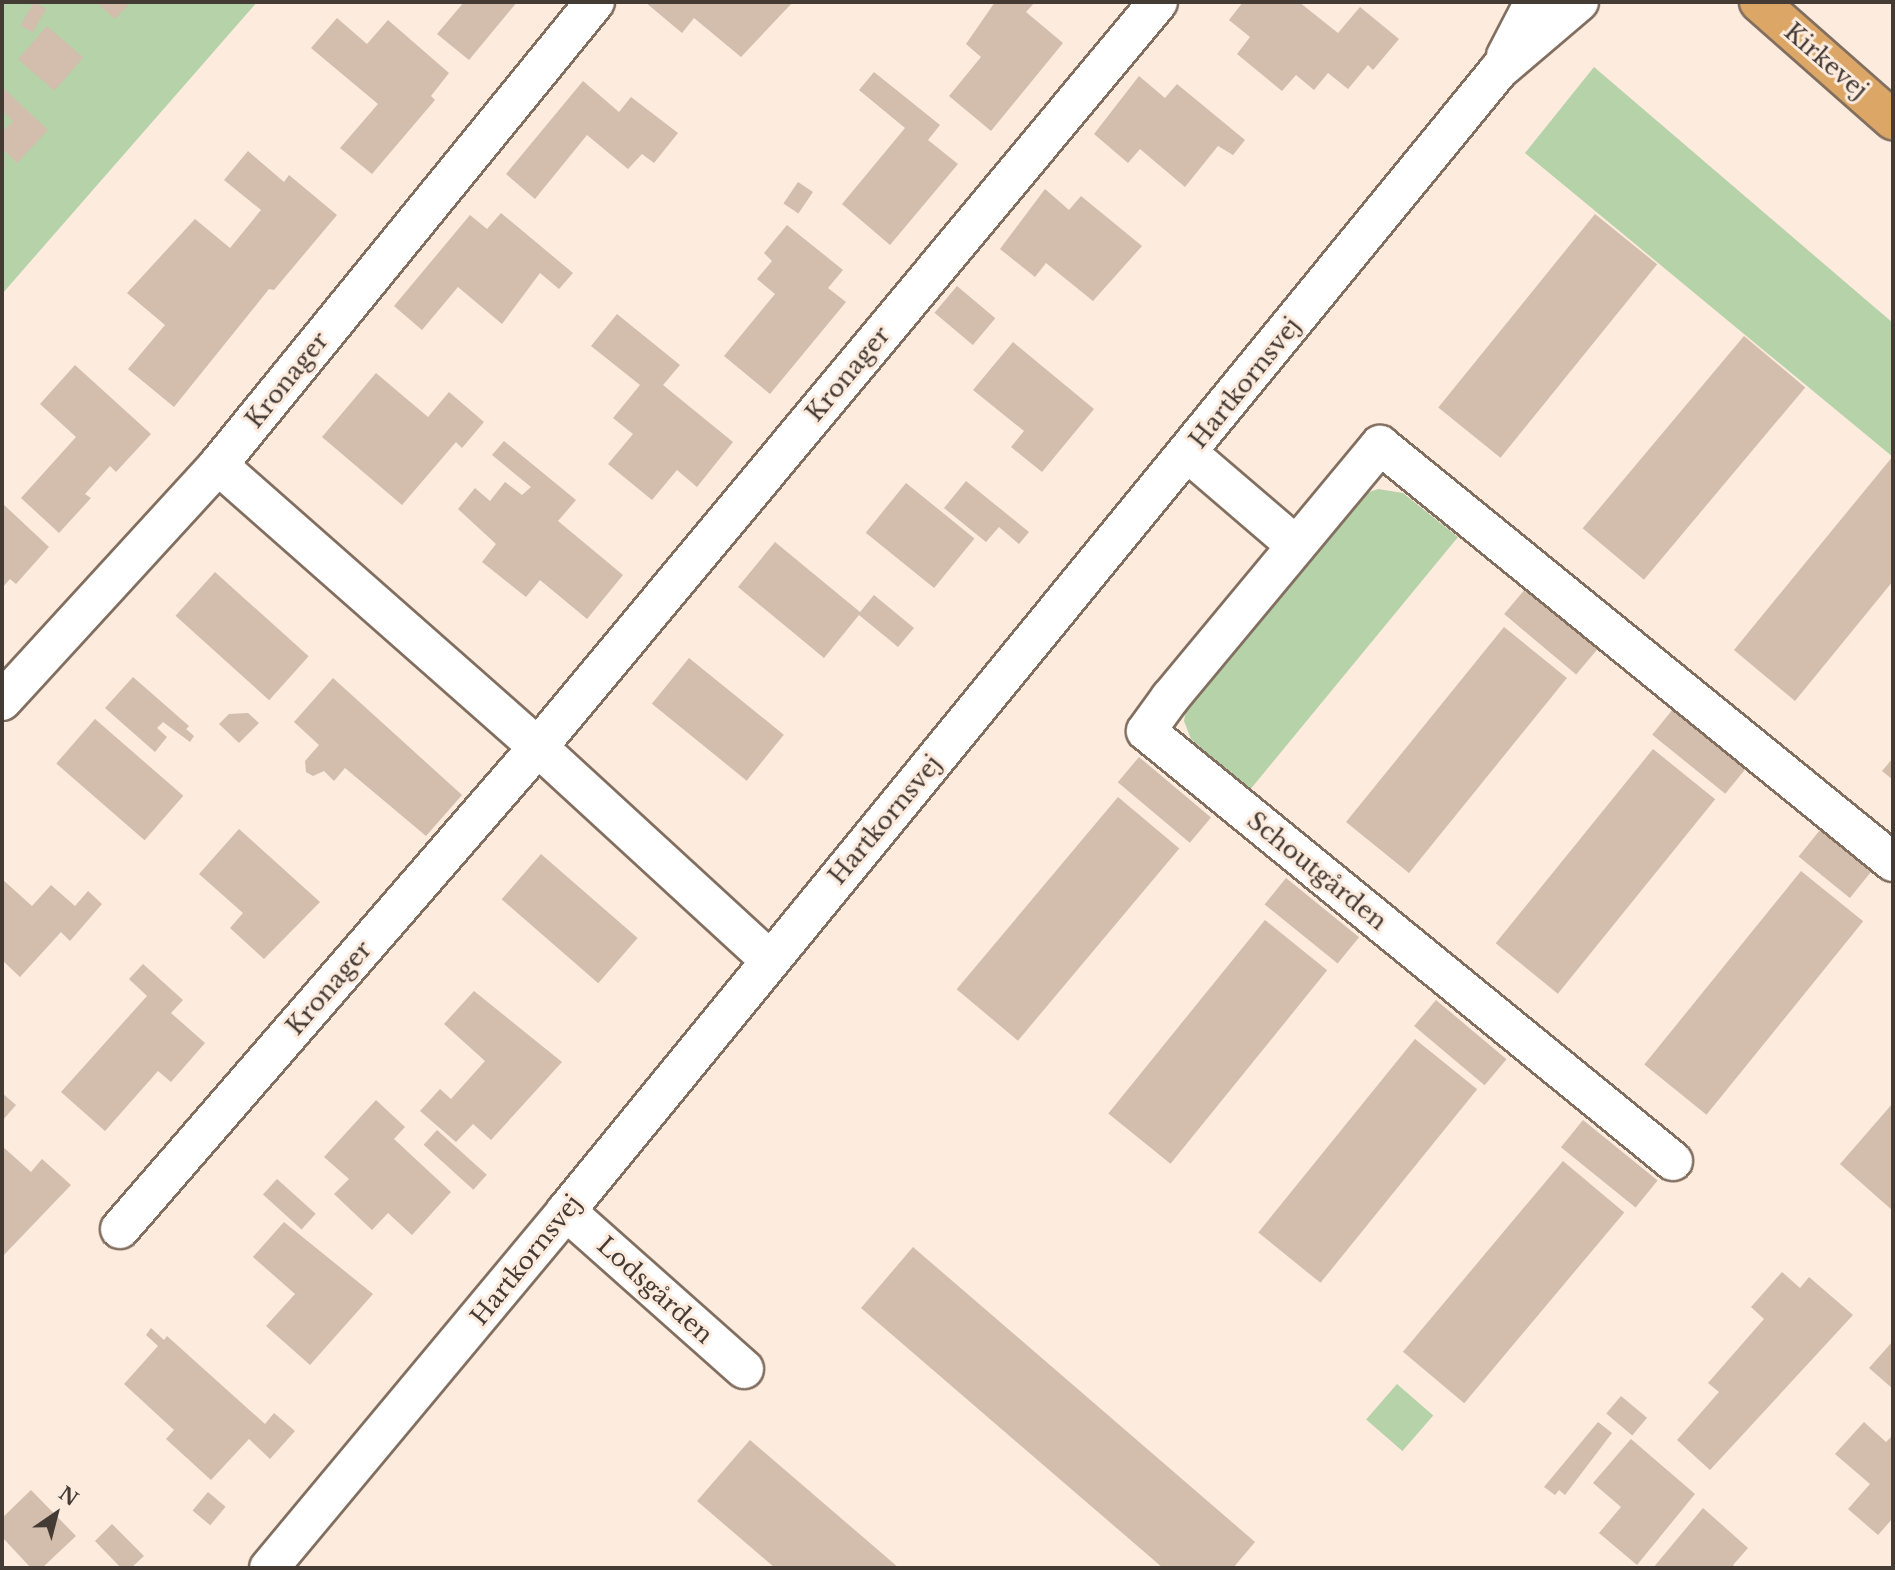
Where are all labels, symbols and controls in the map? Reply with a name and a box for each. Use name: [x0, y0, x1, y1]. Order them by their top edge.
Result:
street label: Kirkevej: [1779, 17, 1873, 105]
street label: Hartkornsvej: [1184, 312, 1306, 454]
street label: Kronager: [800, 321, 896, 427]
street label: Kronager: [240, 326, 334, 434]
street label: Hartkornsvej: [823, 750, 947, 890]
street label: Schoutgården: [1241, 806, 1393, 936]
street label: Kronager: [280, 935, 378, 1041]
street label: Hartkornsvej: [465, 1189, 587, 1331]
street label: Lodsgården: [591, 1231, 719, 1349]
north arrow: [21, 1479, 91, 1549]
text: N: [54, 1482, 82, 1511]

